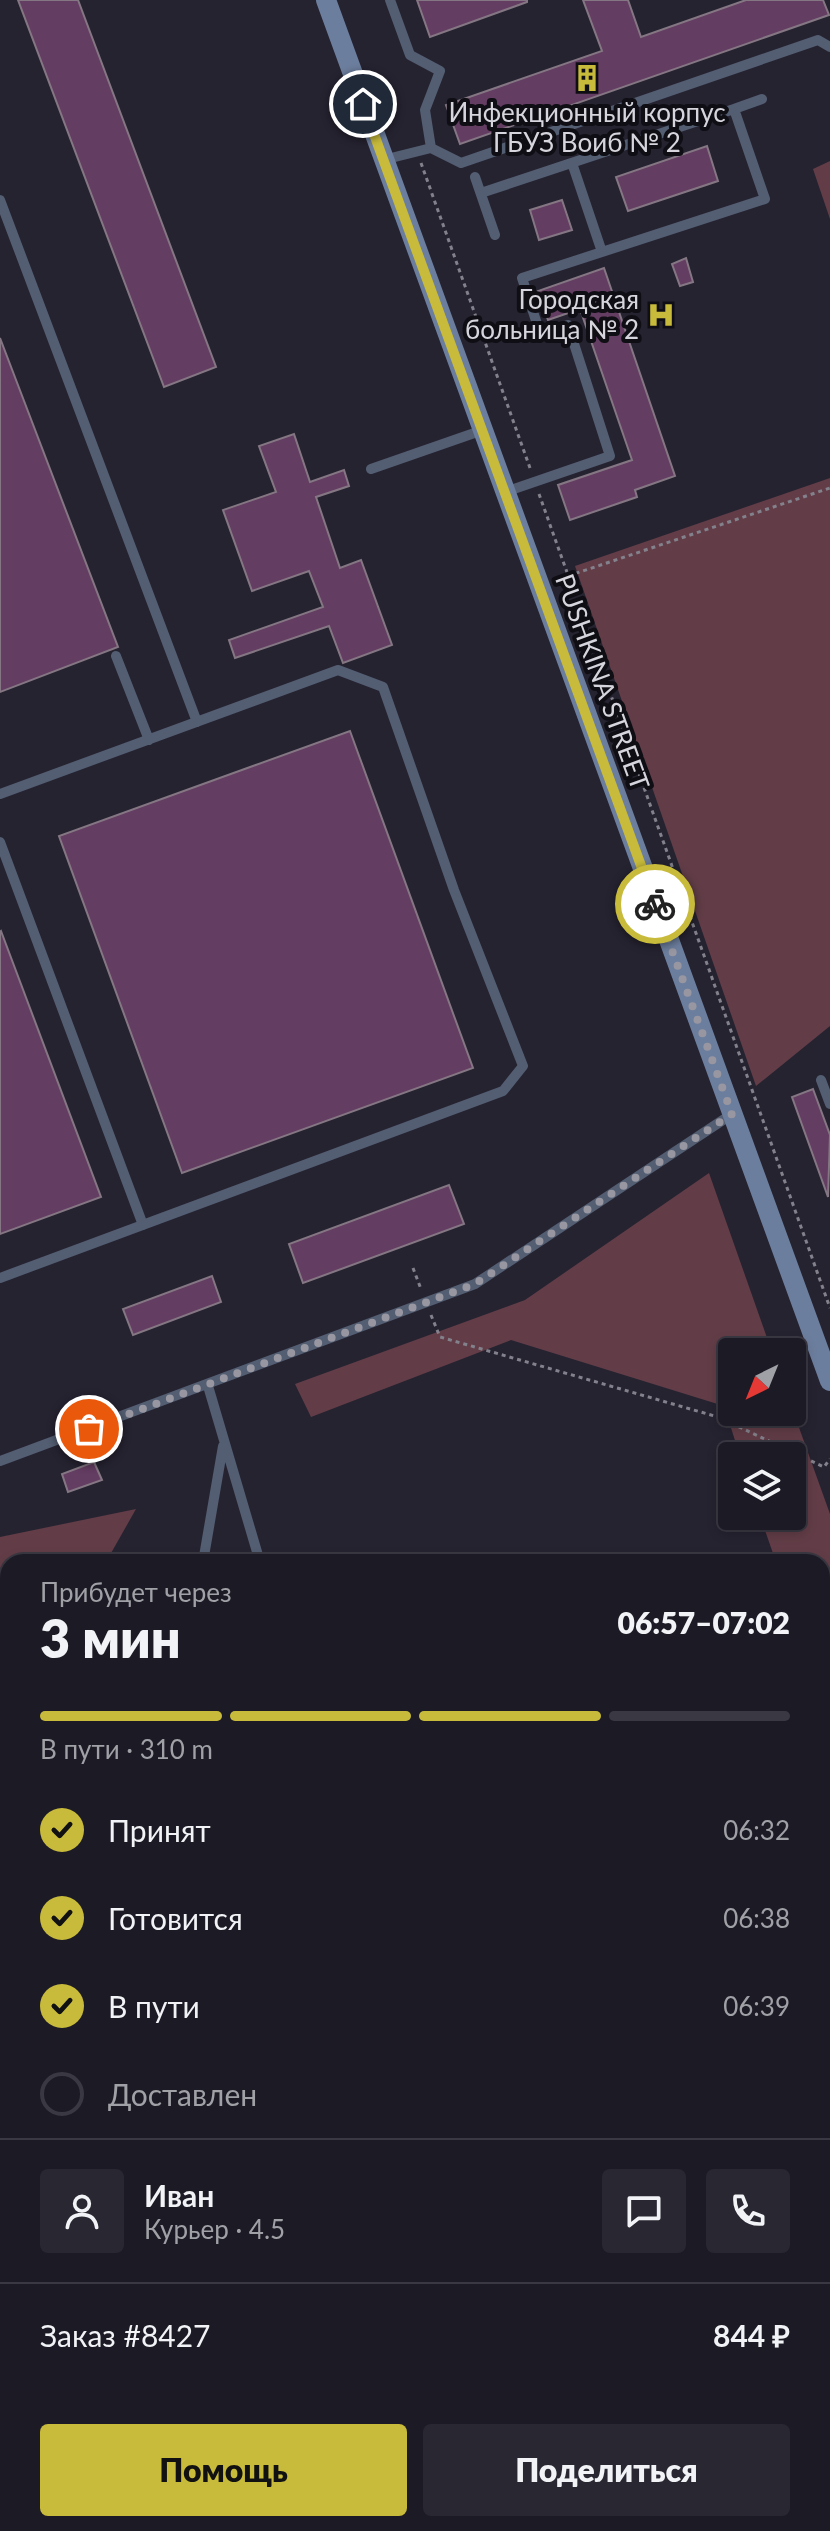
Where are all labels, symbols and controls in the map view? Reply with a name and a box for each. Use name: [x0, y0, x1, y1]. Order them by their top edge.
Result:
building icon: Инфекционный корпус ГБУЗ Воиб № 2: [572, 63, 602, 93]
pin: [329, 70, 397, 138]
icon: home: [341, 82, 385, 126]
place label: Инфекционный корпус ГБУЗ Воиб № 2: [448, 96, 726, 158]
place label: Городская больница № 2: [465, 283, 639, 345]
hospital icon: Городская больница № 2: [646, 300, 676, 330]
street label: PUSHKINA STREET: [549, 569, 657, 794]
courier: [615, 864, 695, 944]
icon: bike: [633, 882, 677, 926]
north arrow: [718, 1338, 806, 1426]
map controls: [718, 1338, 806, 1530]
pin: [55, 1395, 123, 1463]
icon: bag: [67, 1407, 111, 1451]
button: layers: [718, 1442, 806, 1530]
text: Прибудет через: [40, 1576, 232, 1608]
text: 06:57–07:02: [617, 1604, 790, 1640]
text: 3 мин: [40, 1607, 181, 1669]
text: В пути · 310 m: [40, 1733, 213, 1765]
icon: check: [40, 1808, 84, 1852]
text: Принят: [108, 1812, 211, 1848]
text: 06:32: [723, 1814, 790, 1846]
icon: check: [40, 1896, 84, 1940]
text: Готовится: [108, 1900, 243, 1936]
text: 06:38: [723, 1902, 790, 1934]
icon: check: [40, 1984, 84, 2028]
text: В пути: [108, 1988, 200, 2024]
text: 06:39: [723, 1990, 790, 2022]
text: Доставлен: [108, 2076, 257, 2112]
button: person: [40, 2169, 124, 2253]
button: chat: [602, 2169, 686, 2253]
button: phone: [706, 2169, 790, 2253]
text: Иван: [144, 2177, 214, 2213]
text: Курьер · 4.5: [144, 2213, 285, 2245]
text: Заказ #8427: [40, 2317, 211, 2353]
text: 844 ₽: [713, 2317, 790, 2353]
button: Помощь: [40, 2424, 407, 2516]
button: Поделиться: [423, 2424, 790, 2516]

